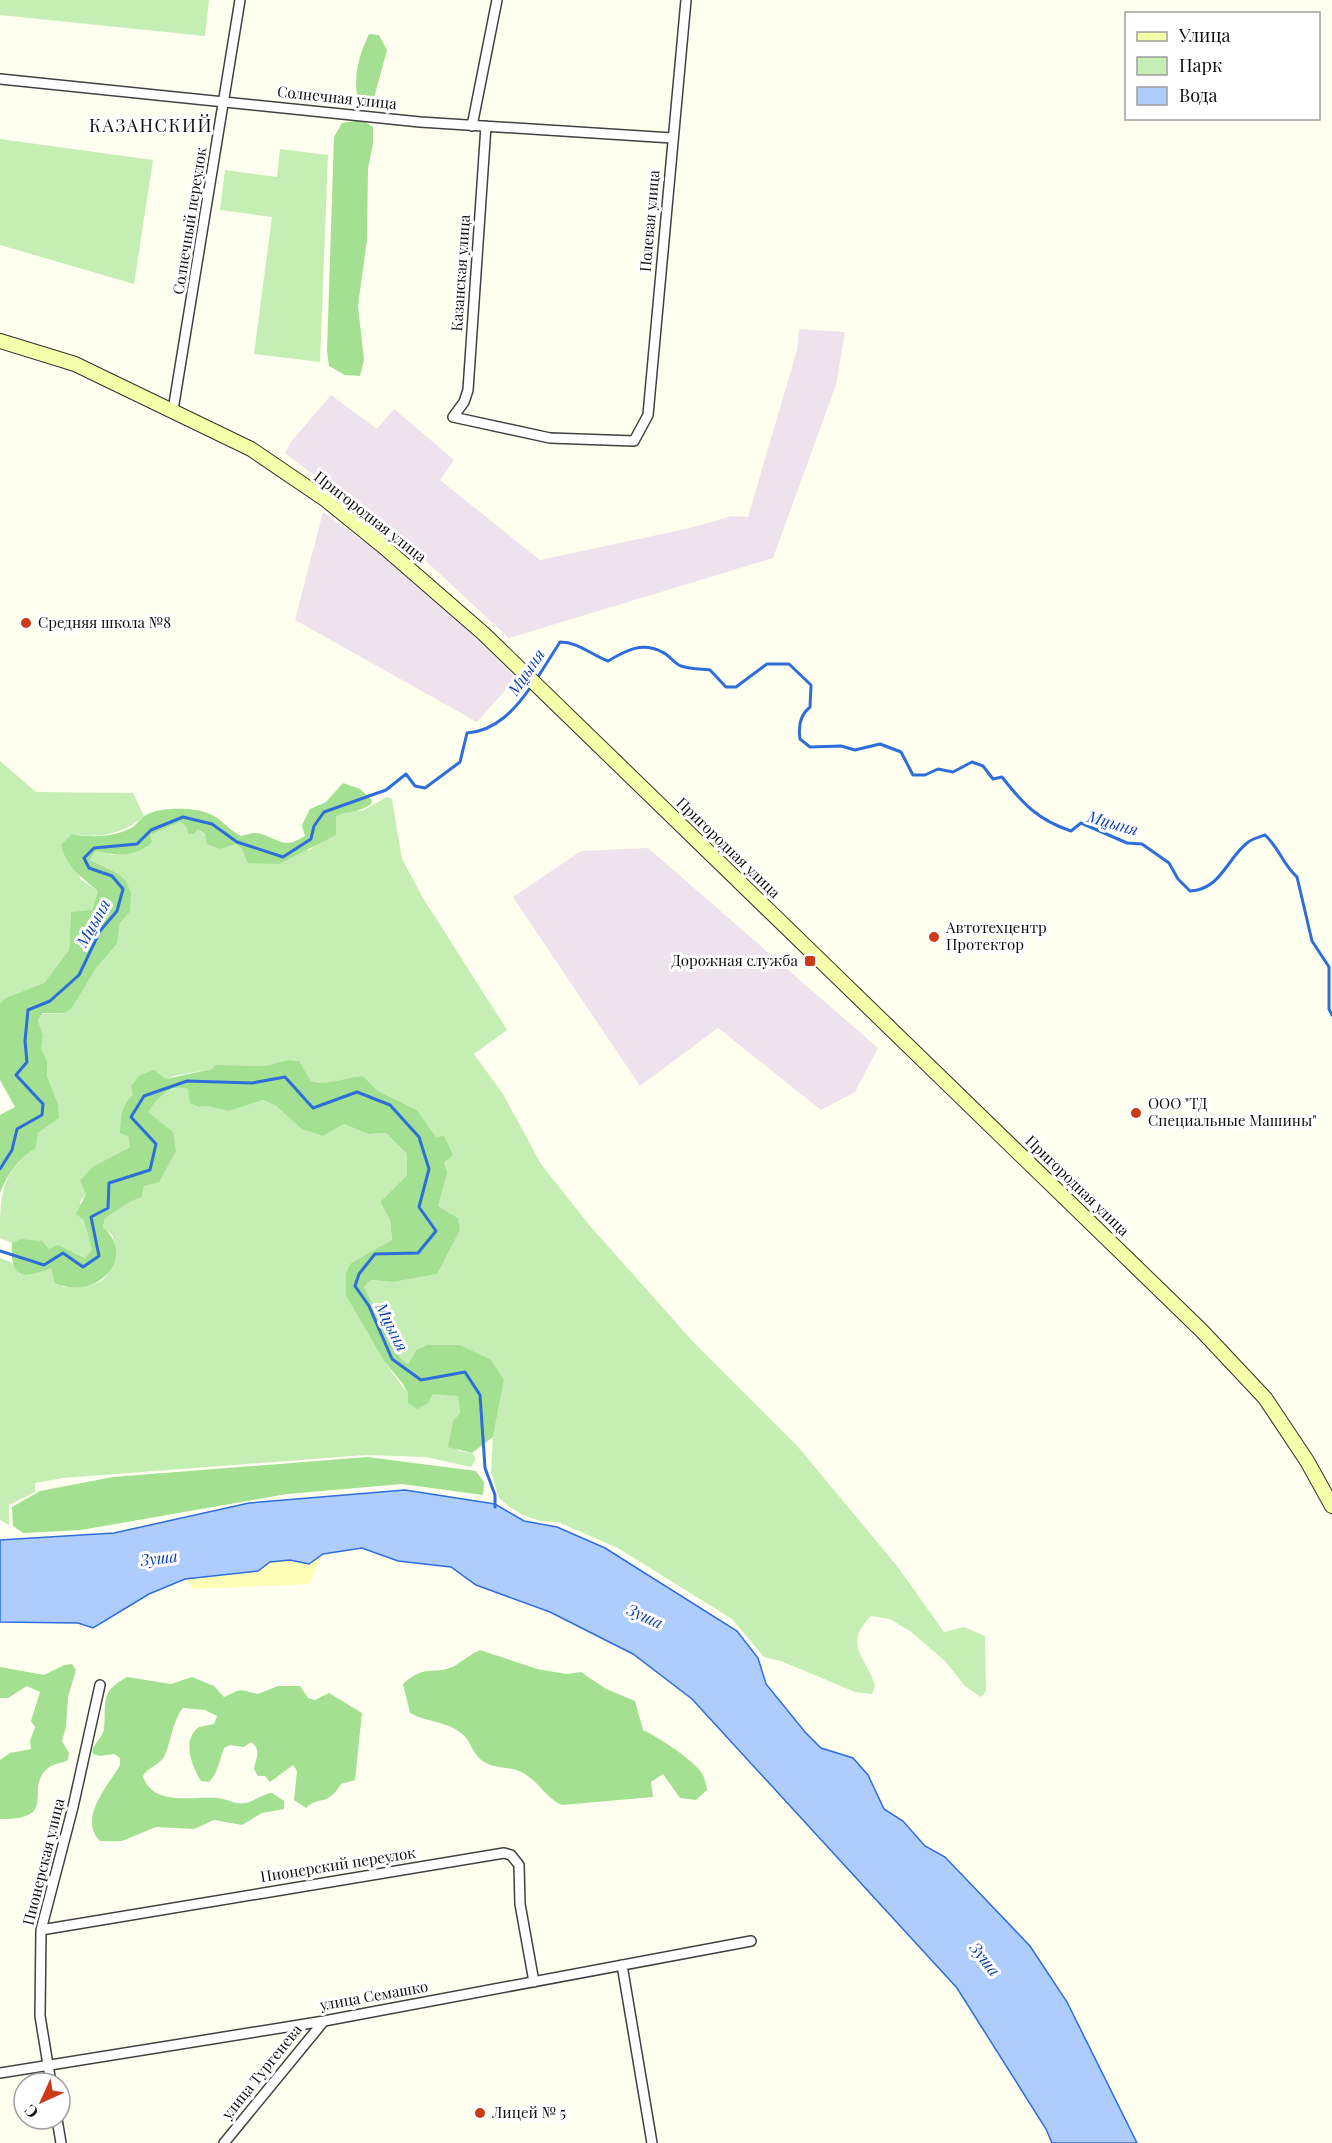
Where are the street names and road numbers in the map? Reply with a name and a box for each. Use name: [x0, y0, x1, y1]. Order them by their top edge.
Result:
street label: Солнечная улица: [276, 81, 398, 113]
street label: Солнечный переулок: [167, 145, 211, 296]
street label: Полевая улица: [635, 169, 663, 273]
street label: Казанская улица: [446, 213, 474, 332]
street label: Пригородная улица: [310, 466, 431, 567]
street label: Пригородная улица: [672, 792, 785, 903]
street label: Пригородная улица: [1021, 1130, 1134, 1241]
street label: Пионерская улица: [18, 1796, 69, 1927]
street label: Пионерский переулок: [259, 1842, 417, 1886]
street label: улица Семашко: [317, 1976, 429, 2015]
street label: улица Тургенева: [216, 2019, 306, 2124]

